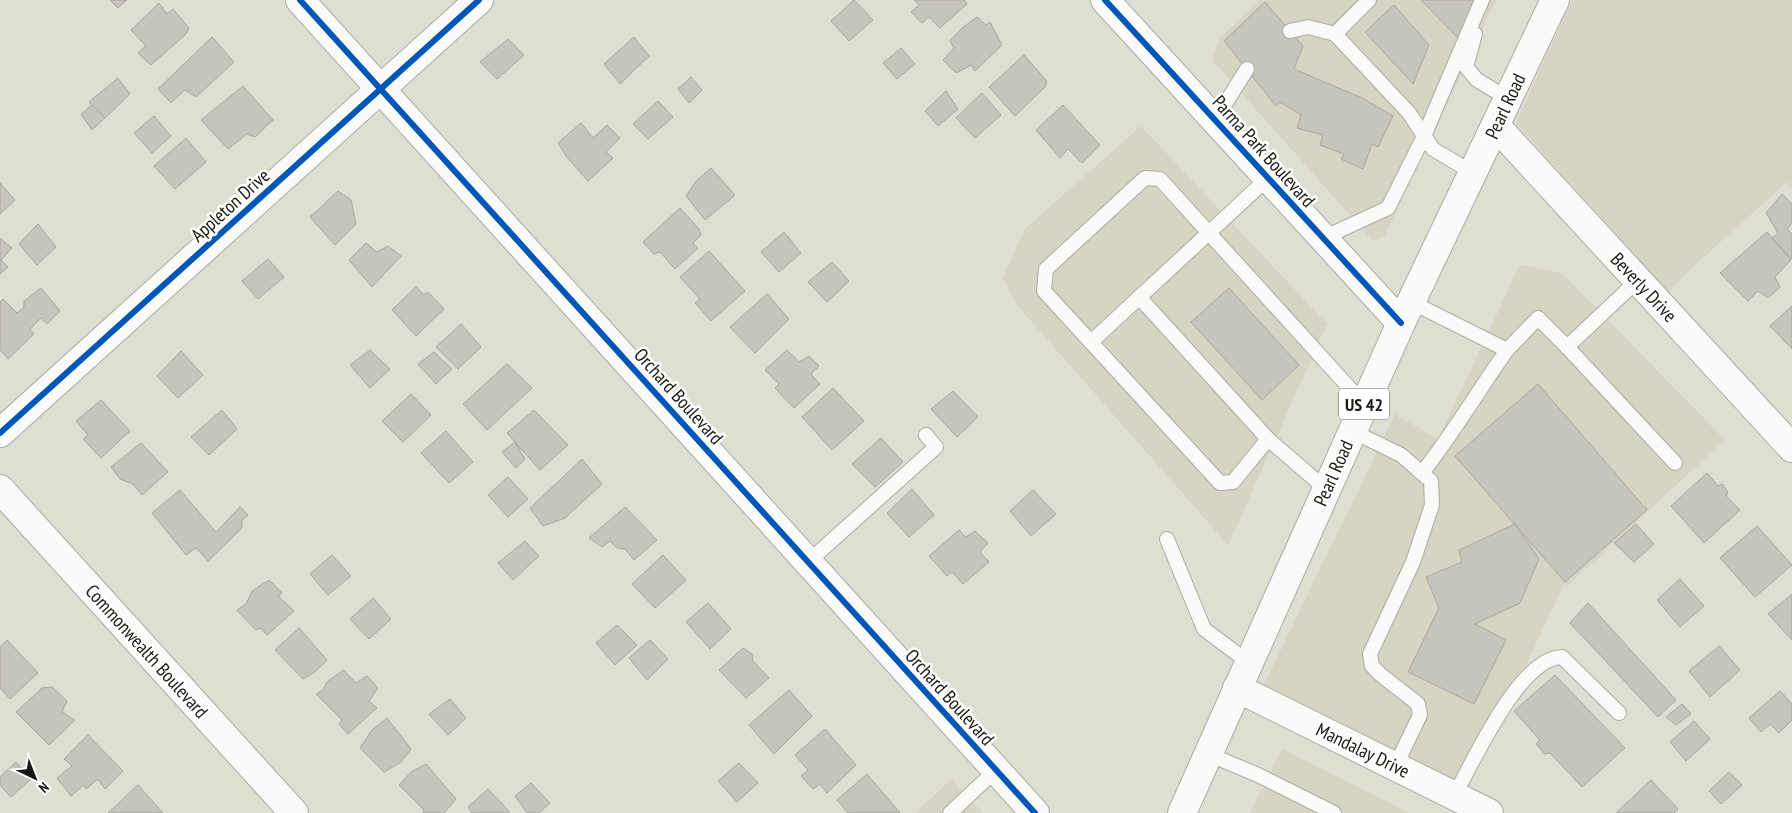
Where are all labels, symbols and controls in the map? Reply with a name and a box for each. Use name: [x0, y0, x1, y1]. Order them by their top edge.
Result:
street label: Pearl Road: [1479, 69, 1531, 143]
street label: Parma Park Boulevard: [1207, 90, 1321, 212]
street label: Appleton Drive: [186, 163, 275, 247]
street label: Beverly Drive: [1606, 247, 1682, 327]
street label: Orchard Boulevard: [629, 343, 729, 449]
road number: US 42: [1339, 388, 1389, 419]
street label: Pearl Road: [1308, 436, 1358, 510]
street label: Commonwealth Boulevard: [81, 579, 213, 723]
street label: Orchard Boulevard: [900, 644, 1000, 750]
street label: Mandalay Drive: [1312, 717, 1414, 783]
north arrow: [10, 753, 60, 803]
text: N: [35, 778, 53, 797]

